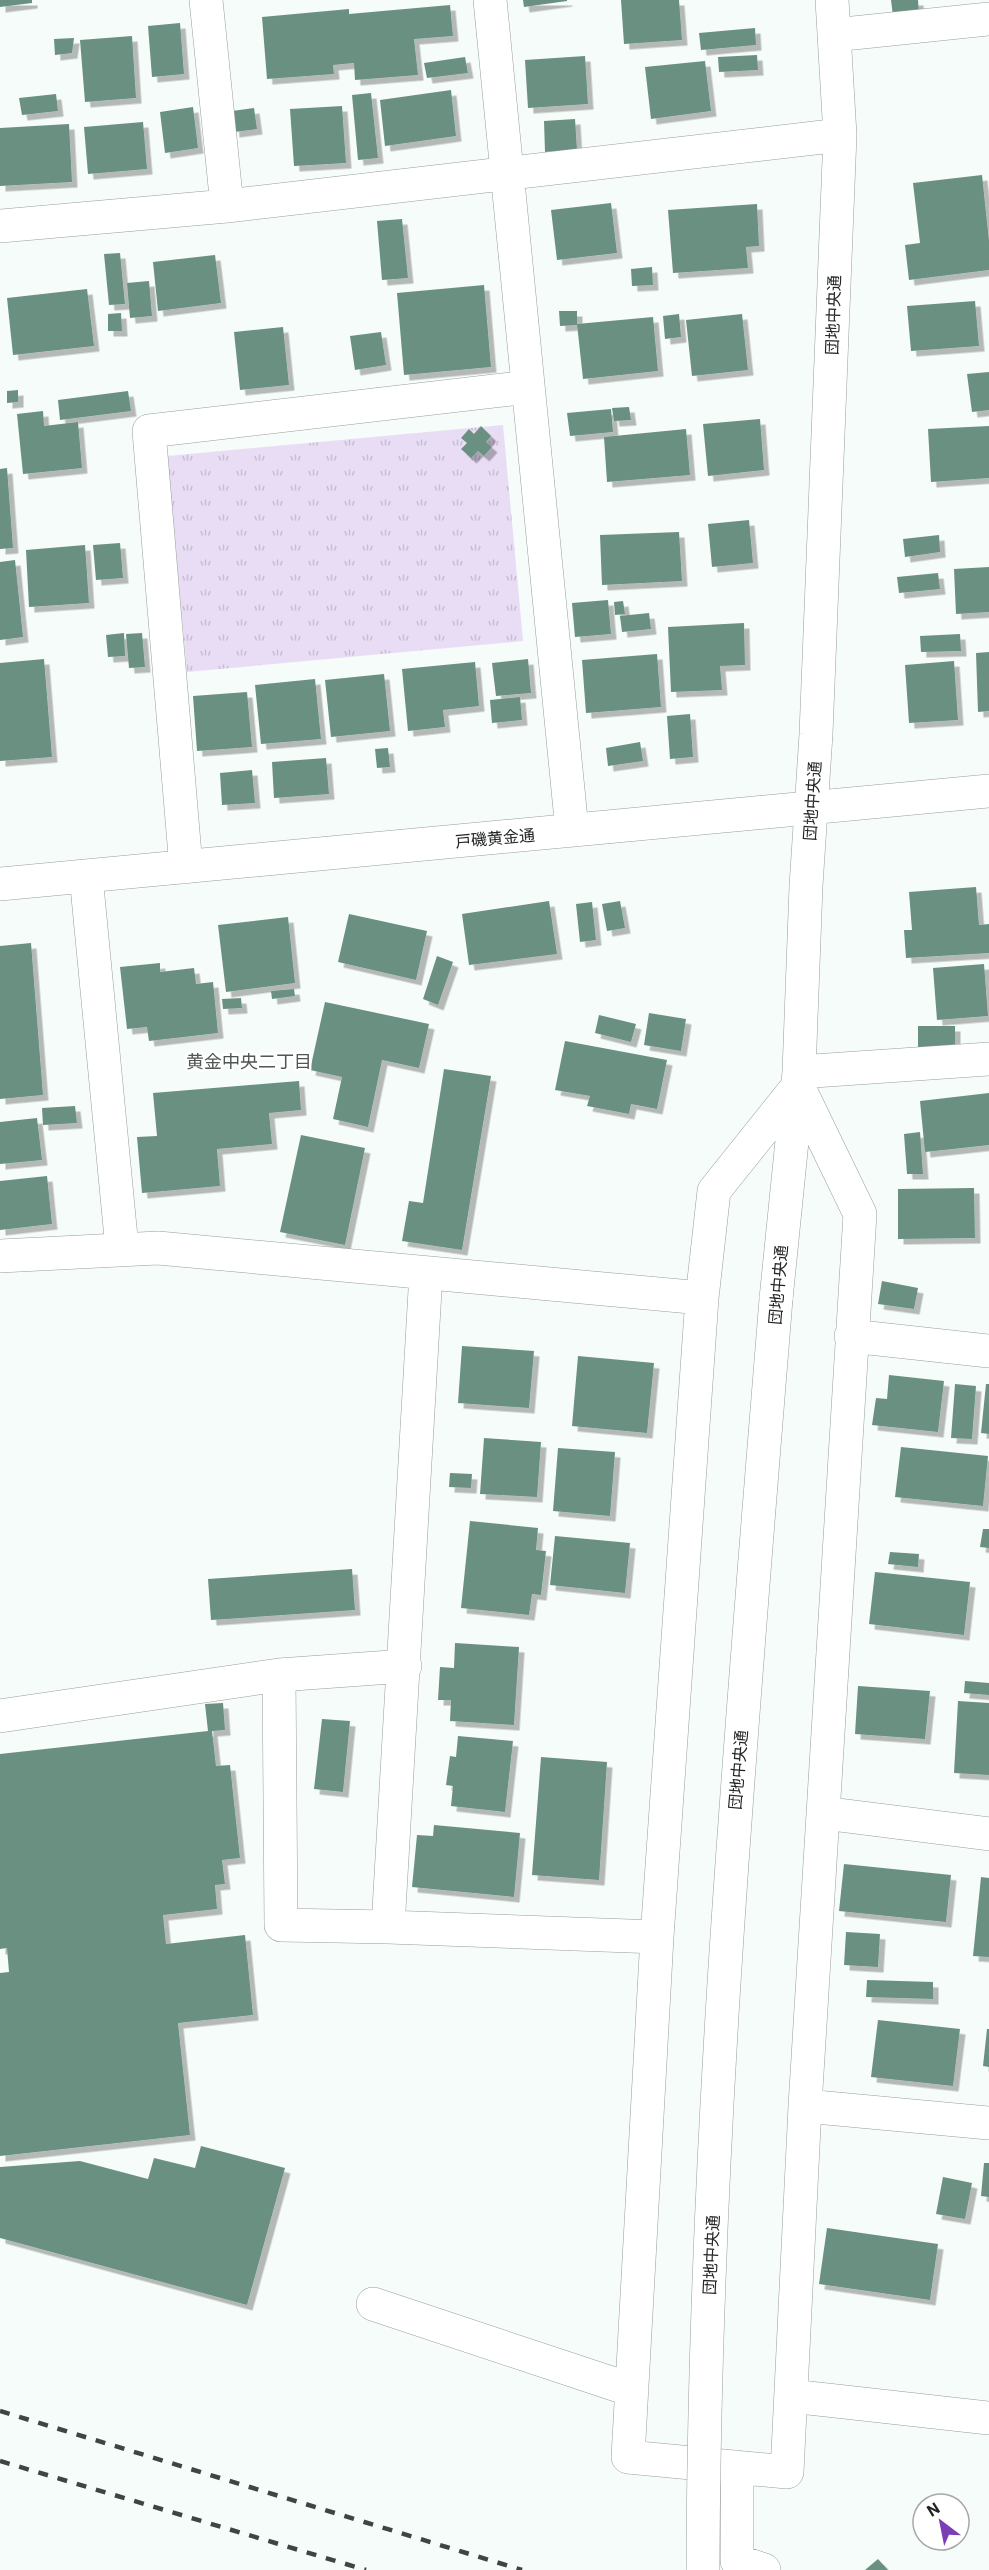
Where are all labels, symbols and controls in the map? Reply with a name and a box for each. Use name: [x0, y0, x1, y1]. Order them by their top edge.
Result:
street label: 団地中央通: [823, 275, 844, 355]
street label: 団地中央通: [800, 760, 825, 842]
street label: 戸磯黄金通: [454, 826, 536, 851]
district label: 黄金中央二丁目: [186, 1051, 312, 1072]
street label: 団地中央通: [766, 1244, 791, 1326]
street label: 団地中央通: [726, 1729, 751, 1811]
street label: 団地中央通: [700, 2215, 723, 2295]
north arrow: [911, 2492, 971, 2552]
text: N: [923, 2499, 943, 2521]

